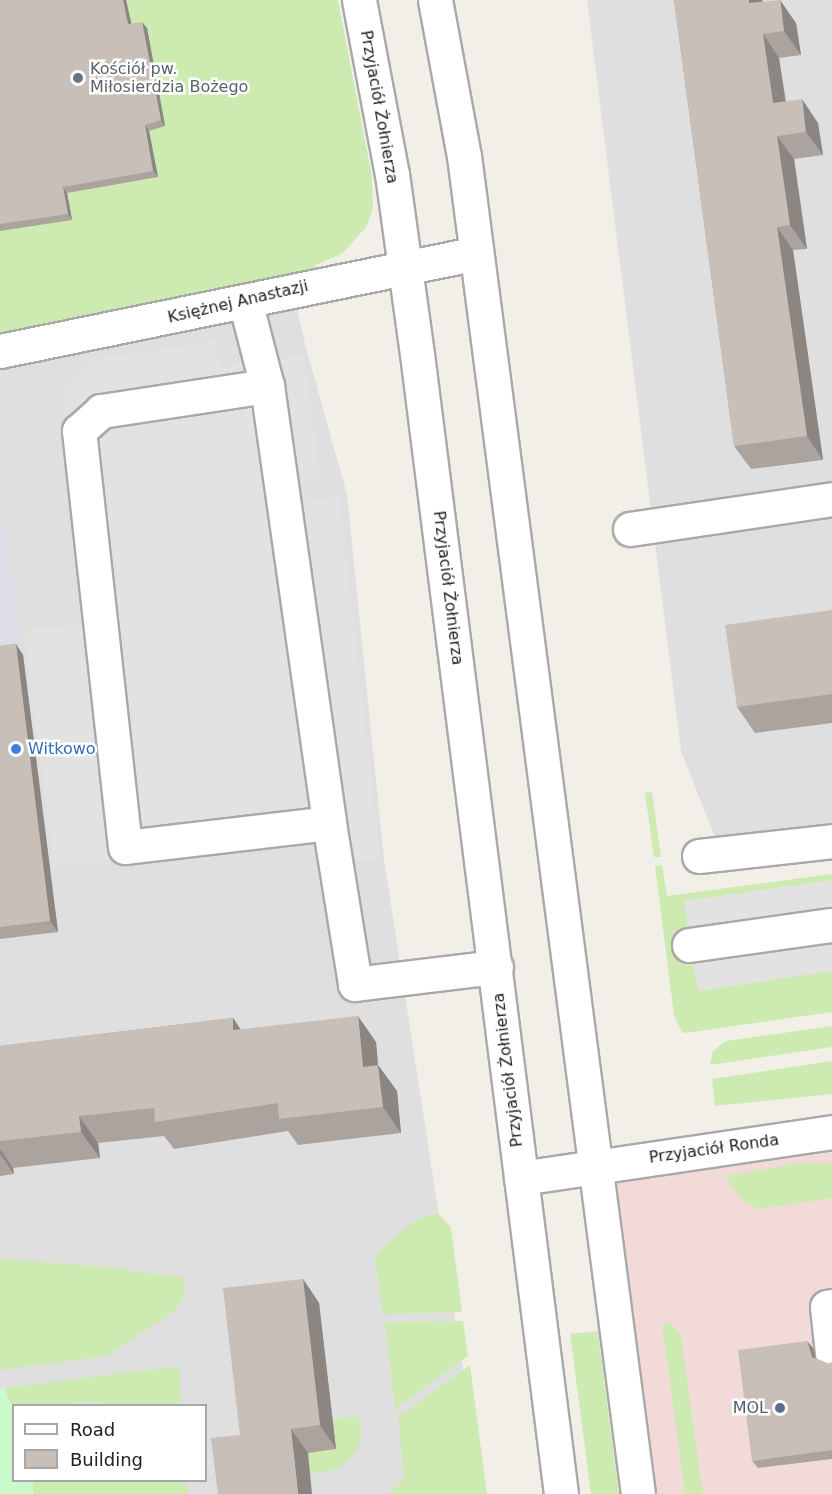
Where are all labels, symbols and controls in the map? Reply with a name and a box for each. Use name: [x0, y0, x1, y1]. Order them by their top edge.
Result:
street label: Przyjaciół Żołnierza: [356, 29, 402, 185]
place label: Kościół pw. Miłosierdzia Bożego: [90, 59, 248, 97]
marker: Kościół pw. Miłosierdzia Bożego: [71, 71, 85, 85]
street label: Księżnej Anastazji: [166, 276, 310, 328]
street label: Przyjaciół Żołnierza: [429, 510, 467, 666]
place label: Witkowo: [28, 739, 96, 759]
marker: Witkowo: [9, 742, 23, 756]
street label: Przyjaciół Żołnierza: [489, 992, 527, 1148]
street label: Przyjaciół Ronda: [648, 1130, 780, 1168]
place label: MOL: [733, 1398, 768, 1418]
marker: MOL: [773, 1401, 787, 1415]
legend: [12, 1404, 207, 1482]
text: Road: [70, 1419, 115, 1440]
text: Building: [70, 1449, 143, 1470]

